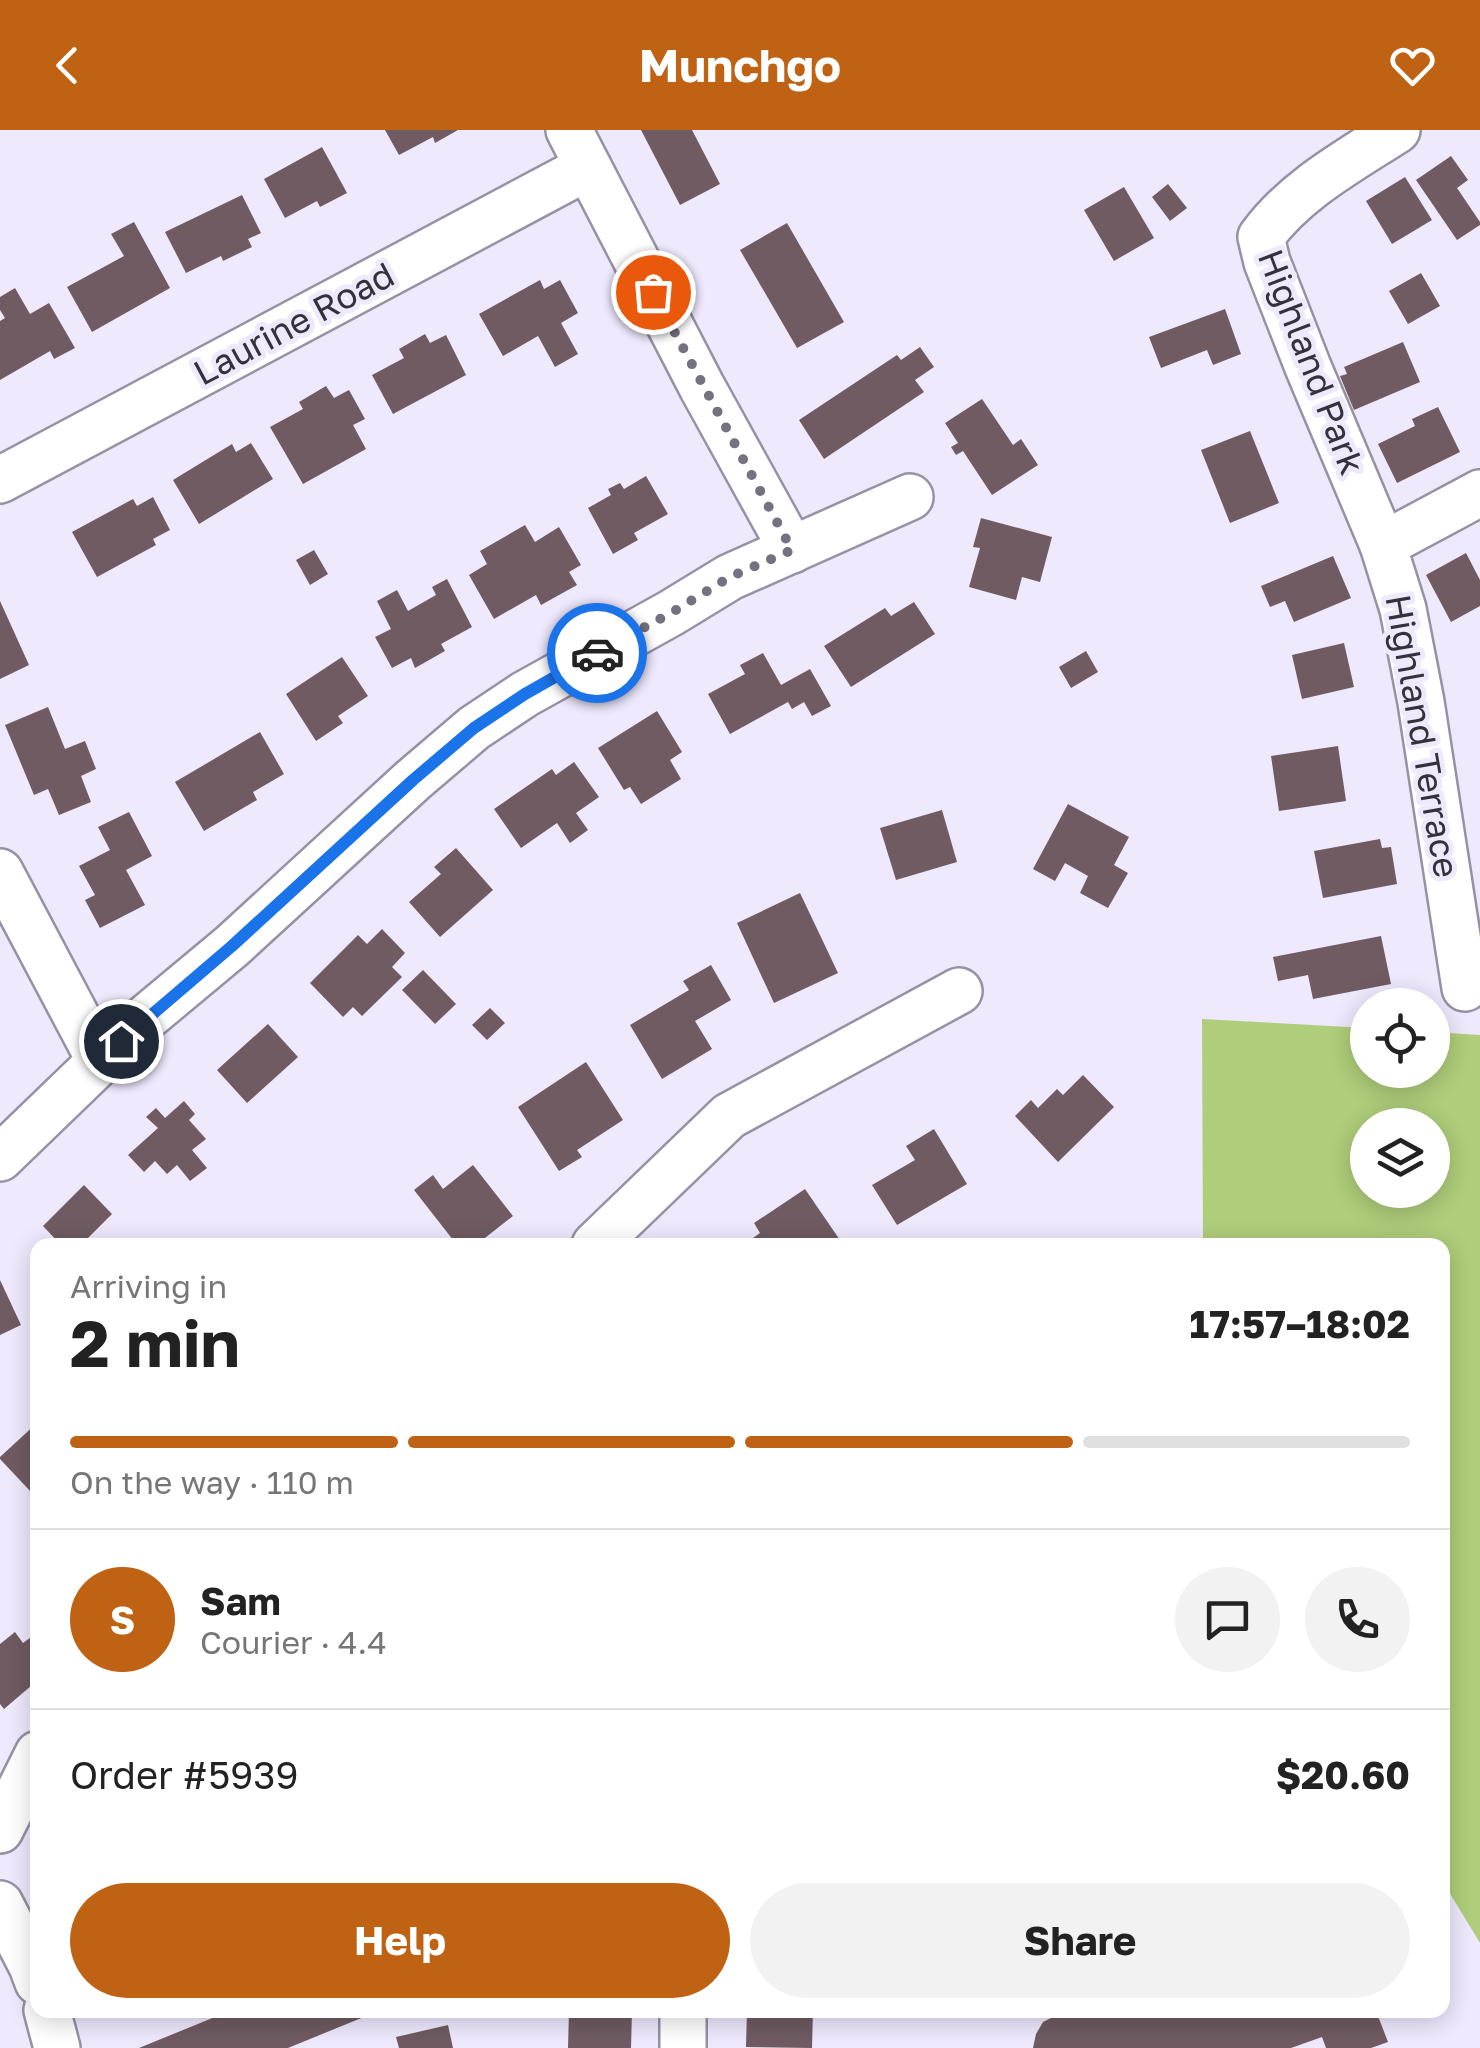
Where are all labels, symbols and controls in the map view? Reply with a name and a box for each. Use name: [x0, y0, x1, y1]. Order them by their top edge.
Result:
icon: back: [40, 38, 95, 93]
text: Munchgo: [639, 38, 841, 92]
icon: heart: [1385, 38, 1440, 93]
street label: Highland Park: [1250, 243, 1374, 480]
pin: [611, 250, 696, 335]
street label: Laurine Road: [186, 253, 401, 393]
icon: bag: [626, 265, 681, 320]
street label: Highland Terrace: [1377, 591, 1469, 881]
courier: [547, 603, 647, 703]
icon: car: [570, 626, 625, 681]
map controls: [1350, 988, 1450, 1208]
button: locate: [1350, 988, 1450, 1088]
pin: [79, 999, 164, 1084]
icon: home: [94, 1014, 149, 1069]
button: layers: [1350, 1108, 1450, 1208]
text: Arriving in: [70, 1267, 227, 1305]
text: 17:57–18:02: [1190, 1301, 1410, 1346]
text: 2 min: [70, 1303, 240, 1381]
text: On the way · 110 m: [70, 1463, 354, 1501]
button: chat: [1175, 1567, 1280, 1672]
button: phone: [1305, 1567, 1410, 1672]
text: Sam: [200, 1578, 281, 1623]
text: S: [110, 1597, 135, 1642]
text: Courier · 4.4: [200, 1623, 387, 1661]
text: Order #5939: [70, 1752, 298, 1797]
text: $20.60: [1276, 1752, 1410, 1797]
button: Help: [70, 1883, 730, 1998]
button: Share: [750, 1883, 1410, 1998]

